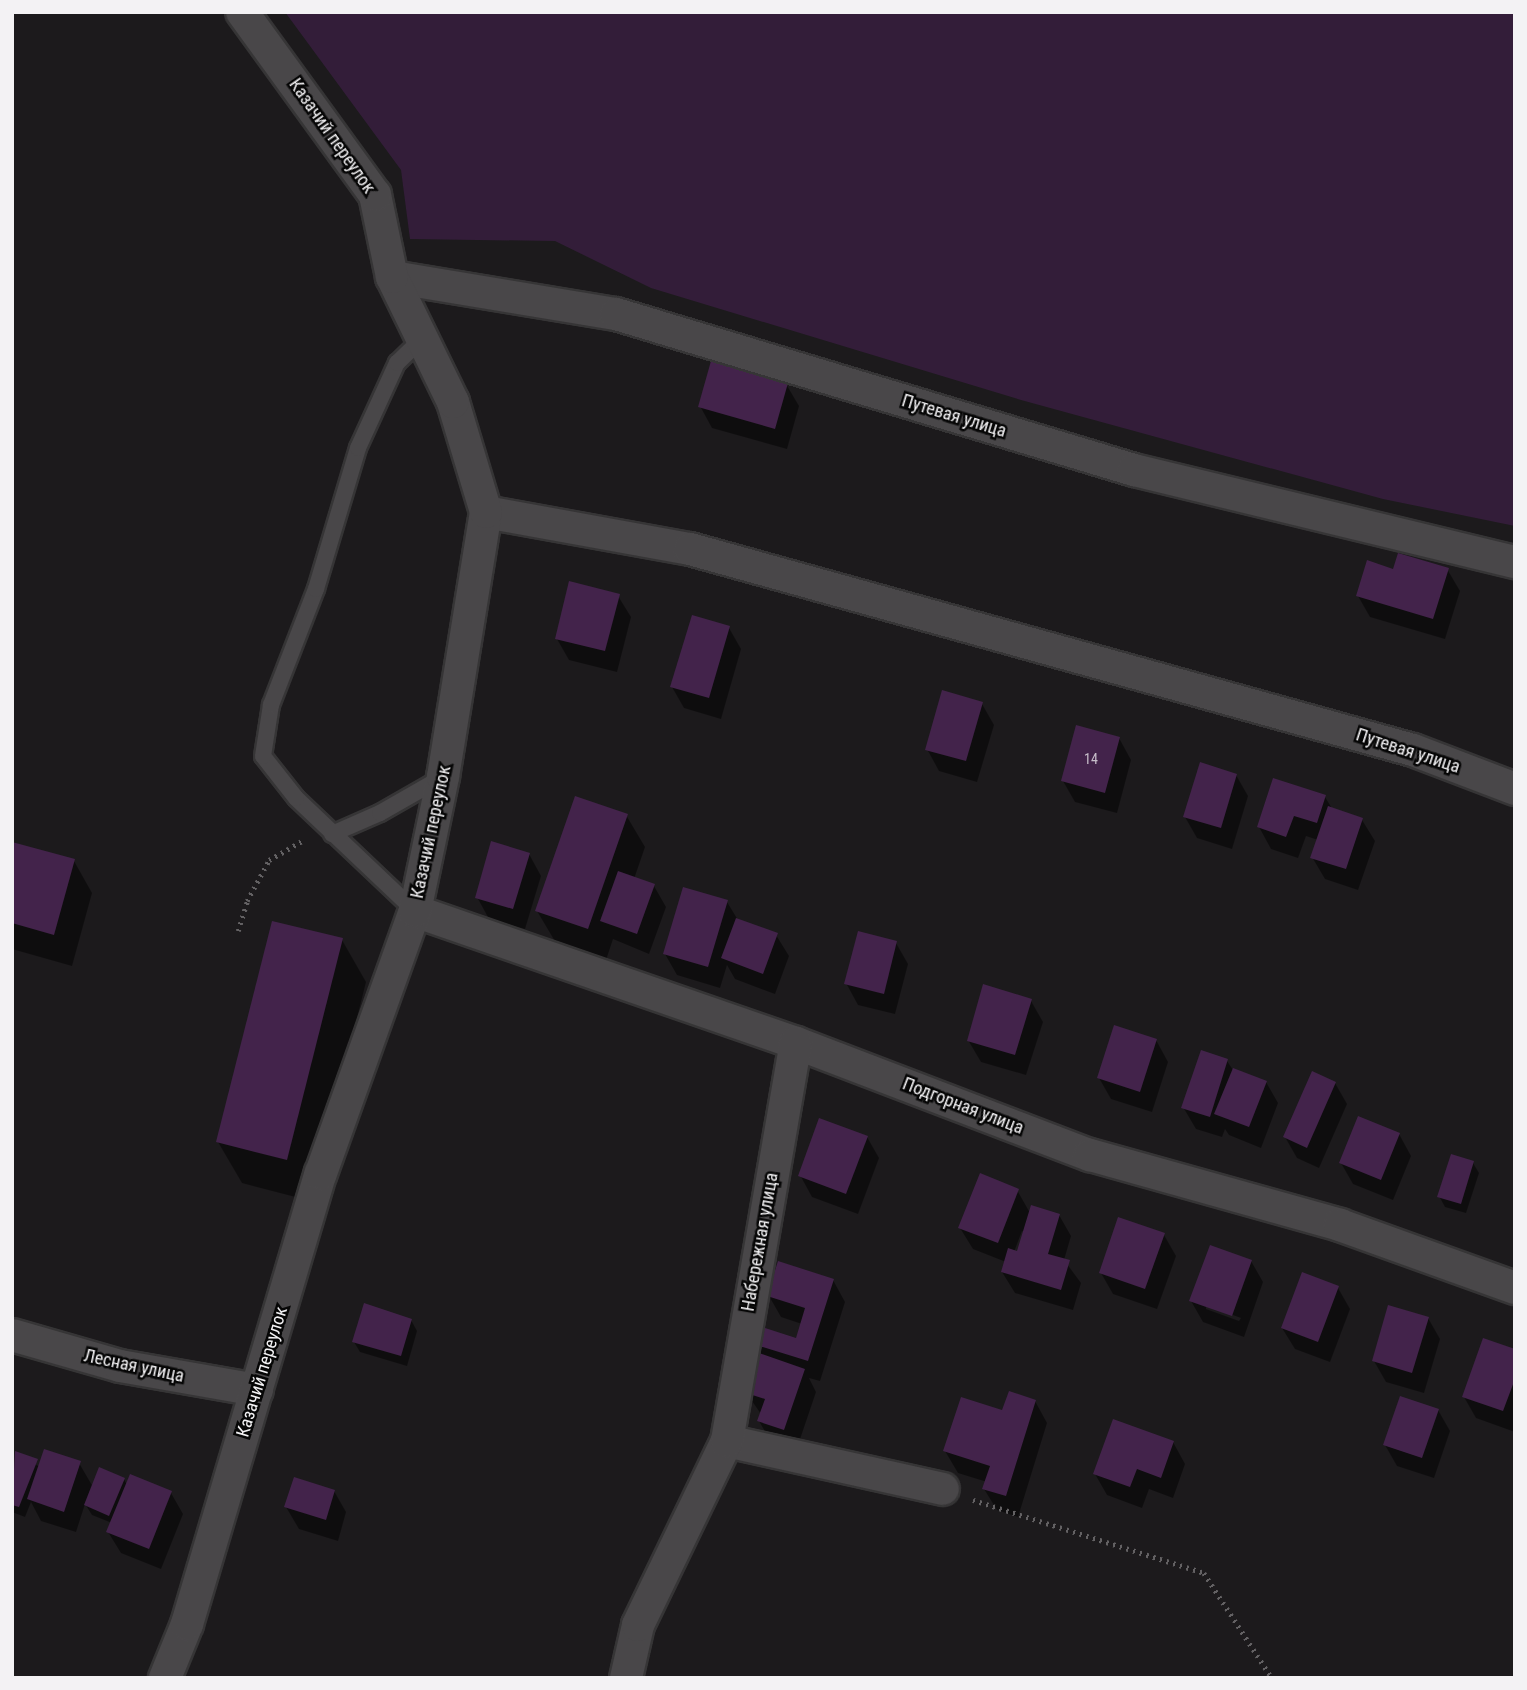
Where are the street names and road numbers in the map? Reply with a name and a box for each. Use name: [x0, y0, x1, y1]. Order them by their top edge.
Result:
street label: Казачий переулок: [284, 74, 380, 198]
street label: Путевая улица: [899, 390, 1009, 442]
street label: Путевая улица: [1353, 724, 1463, 778]
street label: Казачий переулок: [406, 764, 456, 900]
street label: Подгорная улица: [899, 1073, 1027, 1139]
street label: Набережная улица: [737, 1171, 783, 1313]
street label: Казачий переулок: [232, 1304, 292, 1440]
street label: Лесная улица: [82, 1345, 186, 1387]

